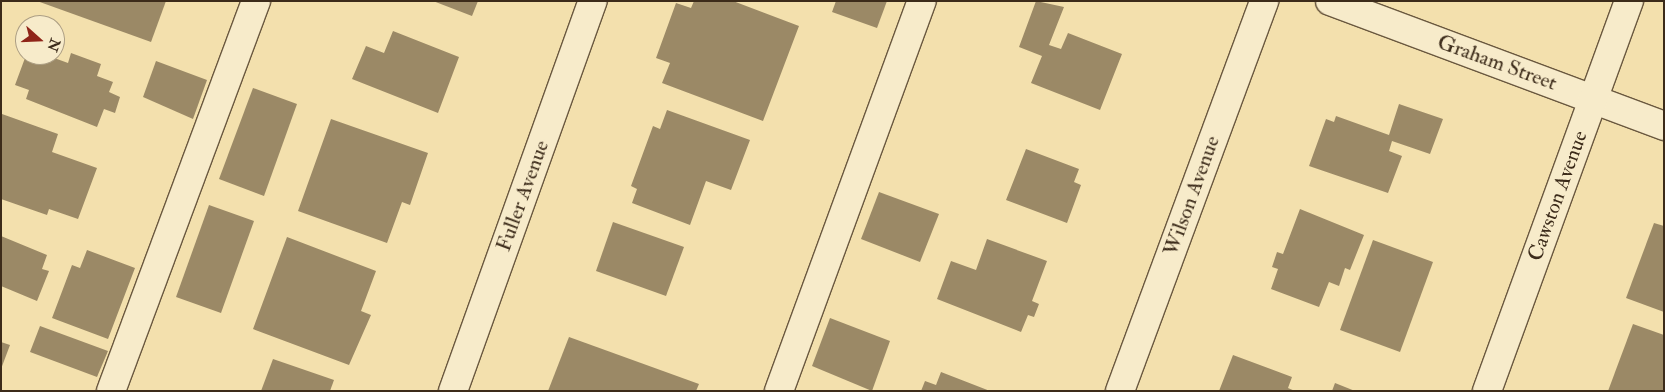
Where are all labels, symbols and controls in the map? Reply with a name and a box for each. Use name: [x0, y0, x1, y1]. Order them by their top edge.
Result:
north arrow: [15, 15, 65, 65]
street label: Graham Street: [1434, 30, 1560, 96]
text: N: [43, 36, 64, 54]
street label: Cawston Avenue: [1523, 127, 1593, 265]
street label: Wilson Avenue: [1159, 133, 1225, 259]
street label: Fuller Avenue: [491, 137, 555, 255]

